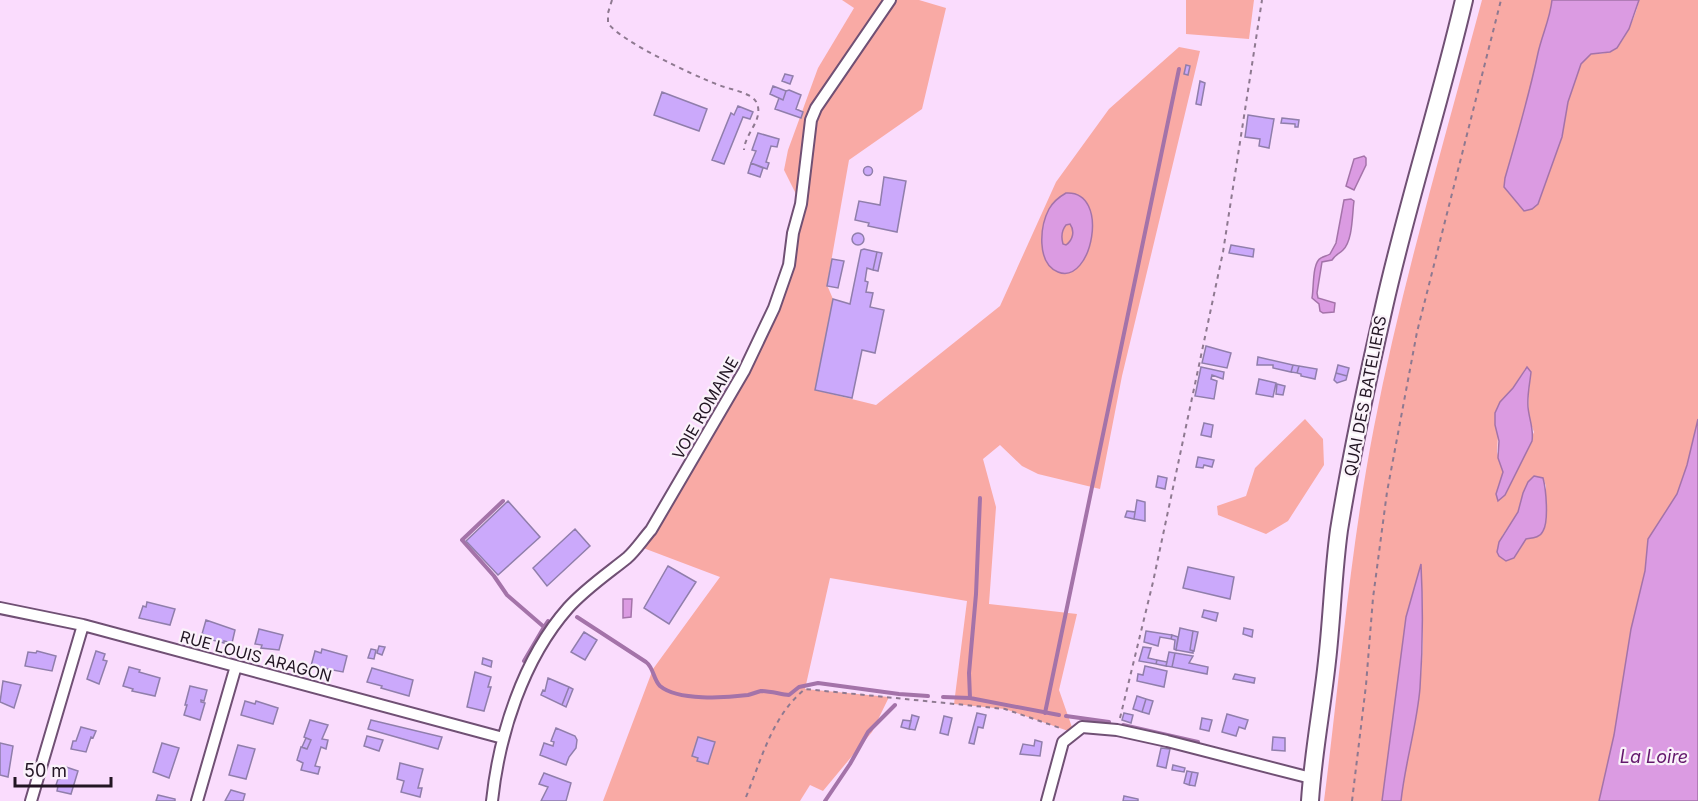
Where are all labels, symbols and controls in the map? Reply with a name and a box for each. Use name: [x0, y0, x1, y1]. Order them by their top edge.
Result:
street label: QUAI DES BATELIERS: [1340, 314, 1390, 478]
street label: VOIE ROMAINE: [668, 353, 742, 463]
street label: RUE LOUIS ARAGON: [178, 626, 334, 686]
water label: La Loire: [1620, 746, 1688, 767]
scale bar: [15, 750, 111, 788]
text: 50 m: [24, 760, 67, 781]

